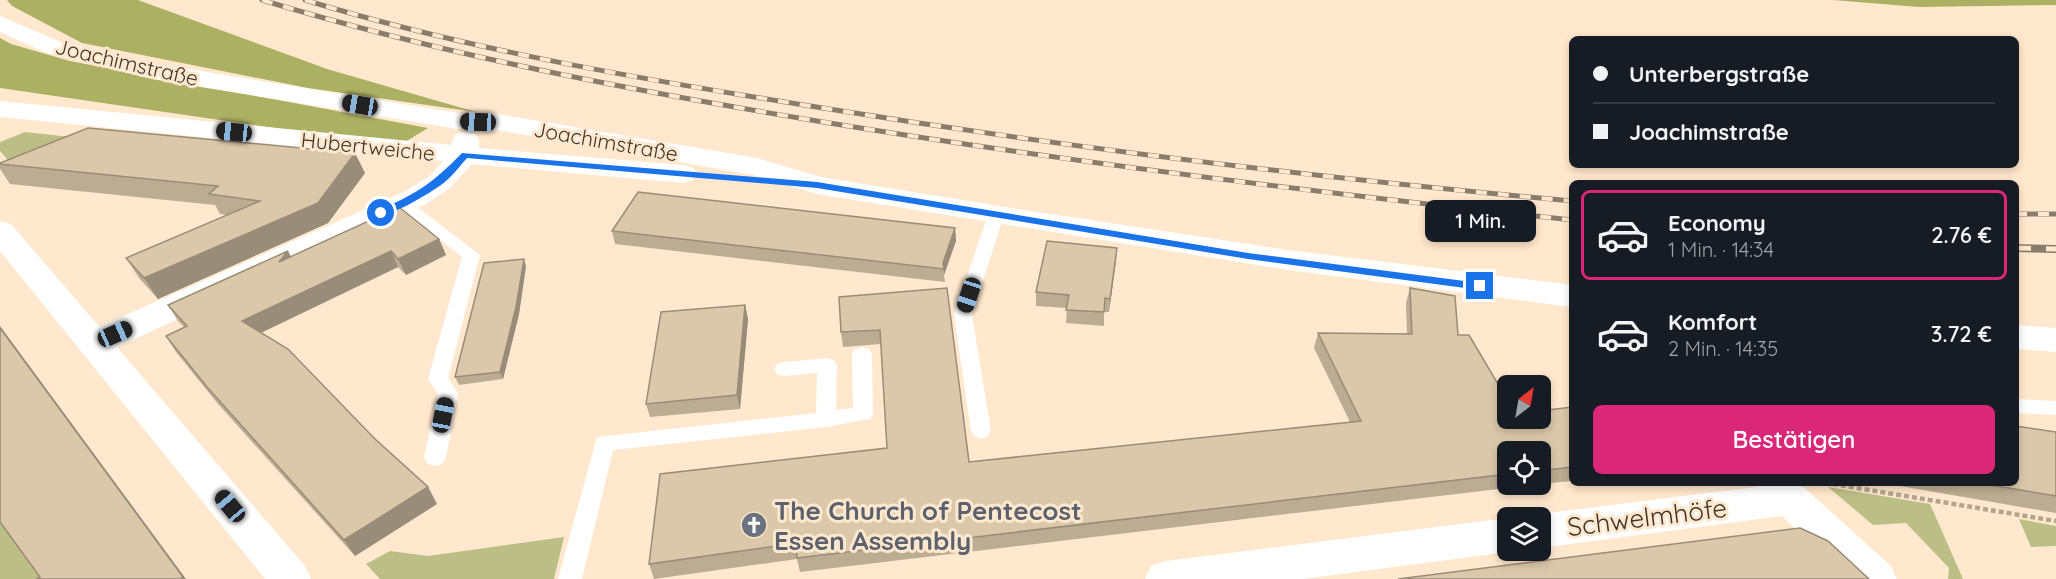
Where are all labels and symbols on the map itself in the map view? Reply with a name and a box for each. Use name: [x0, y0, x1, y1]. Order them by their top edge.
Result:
street label: Joachimstraße: [53, 33, 201, 91]
car: [341, 93, 379, 117]
car: [460, 112, 496, 132]
street label: Joachimstraße: [532, 116, 680, 166]
car: [215, 121, 253, 143]
street label: Hubertweiche: [300, 126, 436, 166]
route start: [367, 199, 394, 226]
callout: 1 Min.: [1424, 199, 1536, 241]
route end: [1466, 272, 1493, 299]
car: [955, 275, 983, 315]
car: [95, 318, 135, 350]
north arrow: [1497, 375, 1551, 429]
car: [431, 396, 455, 434]
car: [212, 486, 248, 526]
street label: Schwelmhöfe: [1565, 491, 1729, 543]
place label: The Church of Pentecost Essen Assembly: [774, 494, 1082, 557]
church icon: The Church of Pentecost Essen Assembly: [739, 510, 769, 540]

